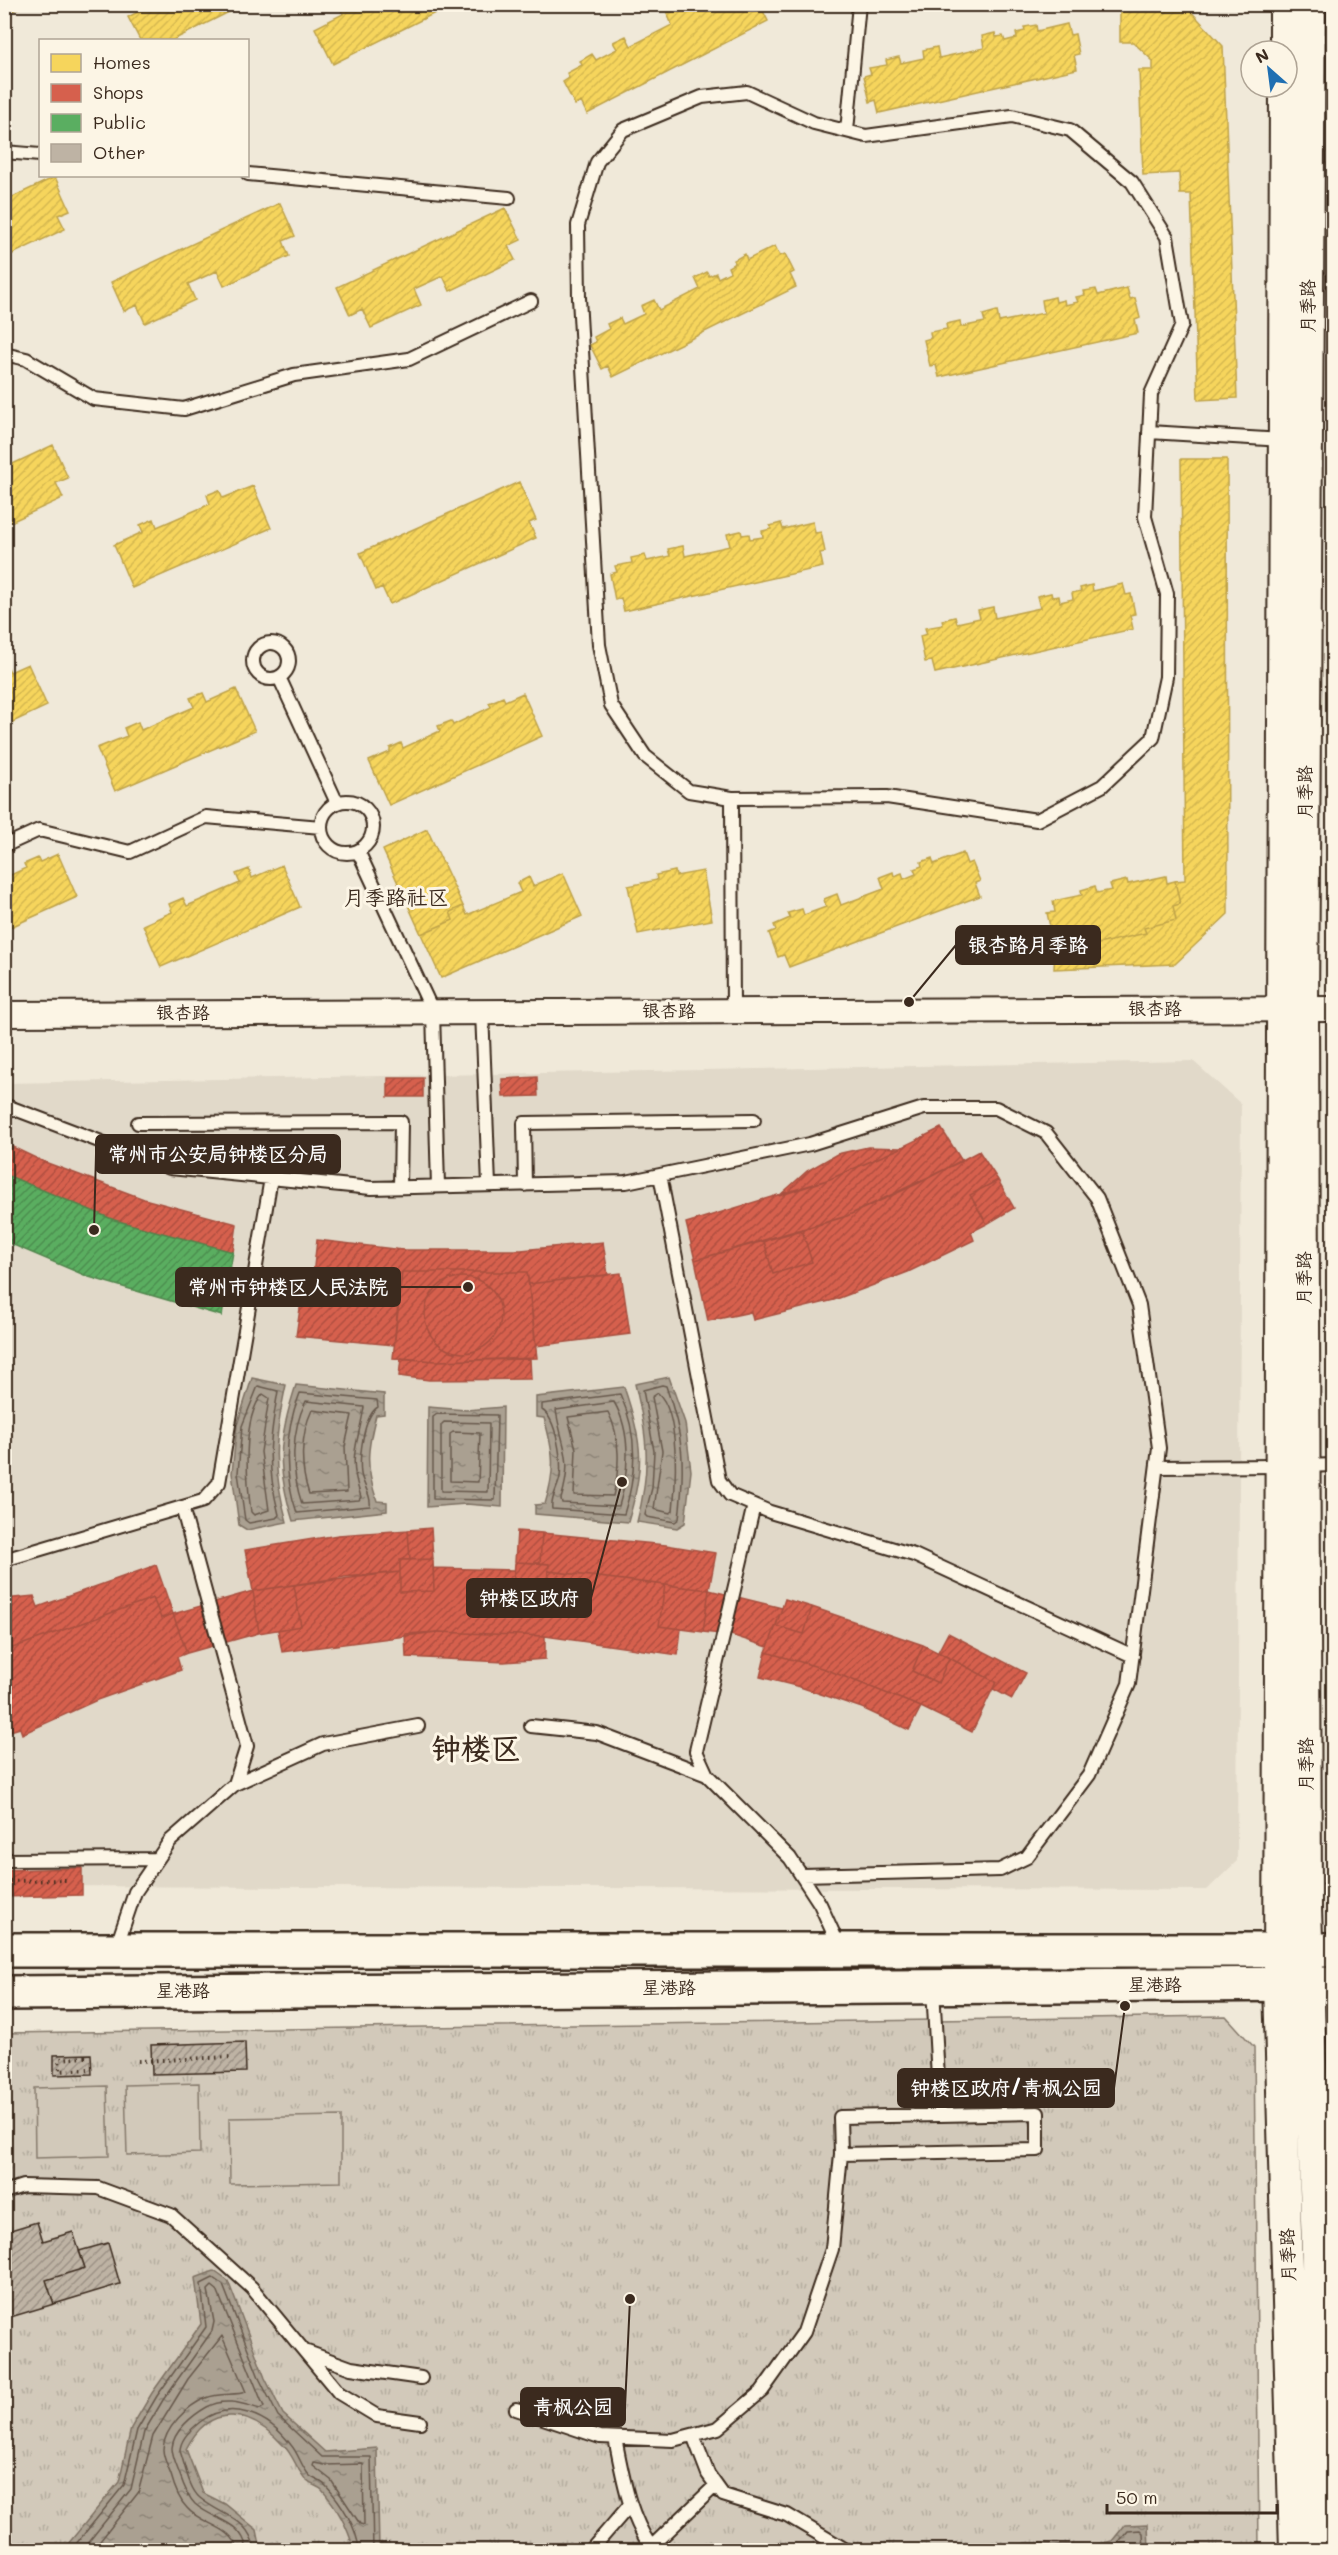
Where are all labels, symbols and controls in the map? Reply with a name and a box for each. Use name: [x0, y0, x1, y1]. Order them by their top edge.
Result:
legend: [39, 39, 249, 177]
north arrow: [1239, 39, 1299, 99]
text: N: [1251, 43, 1272, 67]
text: Homes: [93, 50, 151, 74]
text: Shops: [93, 80, 144, 104]
text: Public: [93, 110, 146, 134]
text: Other: [93, 140, 146, 164]
street label: 月季路: [1295, 279, 1319, 333]
street label: 月季路: [1292, 765, 1316, 819]
district label: 月季路社区: [344, 883, 449, 910]
callout: 银杏路月季路: [956, 926, 1100, 964]
text: 银杏路月季路: [968, 931, 1088, 957]
street label: 银杏路: [1128, 996, 1182, 1020]
street label: 银杏路: [642, 998, 696, 1022]
street label: 银杏路: [156, 1000, 210, 1024]
callout: 常州市公安局钟楼区分局: [96, 1135, 340, 1173]
text: 常州市公安局钟楼区分局: [108, 1140, 328, 1166]
street label: 月季路: [1291, 1251, 1315, 1305]
callout: 常州市钟楼区人民法院: [176, 1268, 400, 1306]
text: 常州市钟楼区人民法院: [188, 1273, 388, 1299]
callout: 钟楼区政府: [467, 1579, 591, 1617]
text: 钟楼区政府: [479, 1584, 579, 1610]
district label: 钟楼区: [431, 1727, 521, 1767]
street label: 月季路: [1293, 1737, 1317, 1791]
street label: 星港路: [1128, 1972, 1182, 1996]
street label: 星港路: [642, 1975, 696, 1999]
street label: 星港路: [156, 1978, 210, 2002]
callout: 钟楼区政府/青枫公园: [898, 2069, 1114, 2107]
text: 钟楼区政府/青枫公园: [910, 2074, 1102, 2100]
street label: 月季路: [1274, 2228, 1300, 2282]
callout: 青枫公园: [521, 2388, 625, 2426]
text: 青枫公园: [533, 2393, 613, 2419]
scale bar: [1107, 2477, 1276, 2515]
text: 50 m: [1116, 2485, 1158, 2509]

